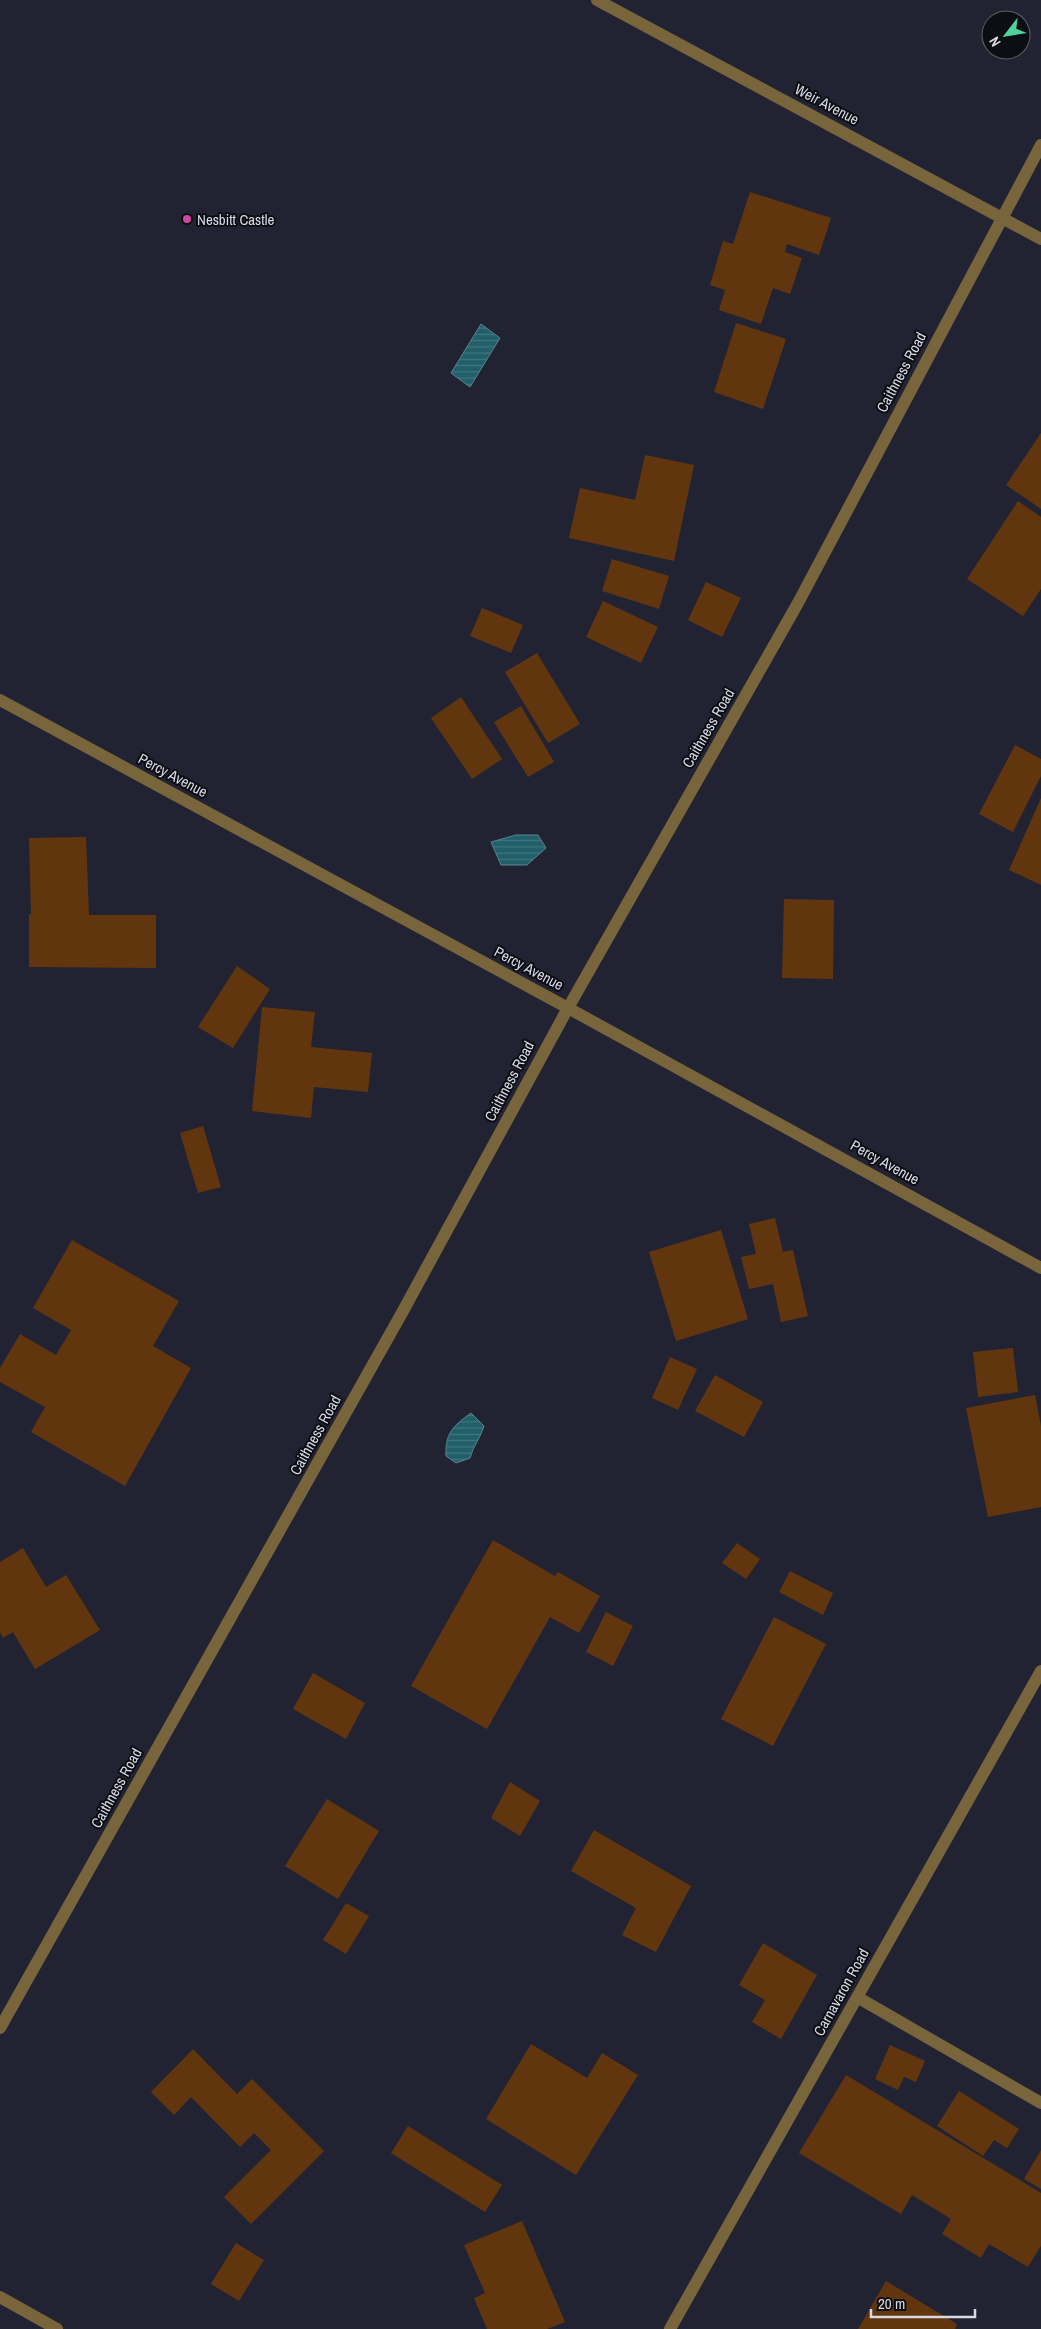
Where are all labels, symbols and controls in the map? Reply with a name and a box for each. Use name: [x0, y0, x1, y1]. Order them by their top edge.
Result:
north arrow: [981, 10, 1031, 60]
text: N: [985, 34, 1005, 50]
street label: Weir Avenue: [791, 78, 863, 130]
place label: Nesbitt Castle: [197, 209, 274, 230]
marker: Nesbitt Castle: [181, 213, 193, 225]
street label: Caithness Road: [871, 328, 931, 416]
street label: Caithness Road: [677, 685, 739, 771]
street label: Percy Avenue: [135, 748, 211, 802]
street label: Percy Avenue: [491, 941, 567, 995]
street label: Caithness Road: [479, 1037, 539, 1125]
street label: Percy Avenue: [847, 1134, 923, 1190]
street label: Caithness Road: [284, 1391, 346, 1479]
street label: Caithness Road: [85, 1744, 147, 1832]
street label: Carnavaron Road: [808, 1944, 874, 2040]
scale bar: [871, 2286, 975, 2318]
text: 20 m: [878, 2293, 905, 2314]

